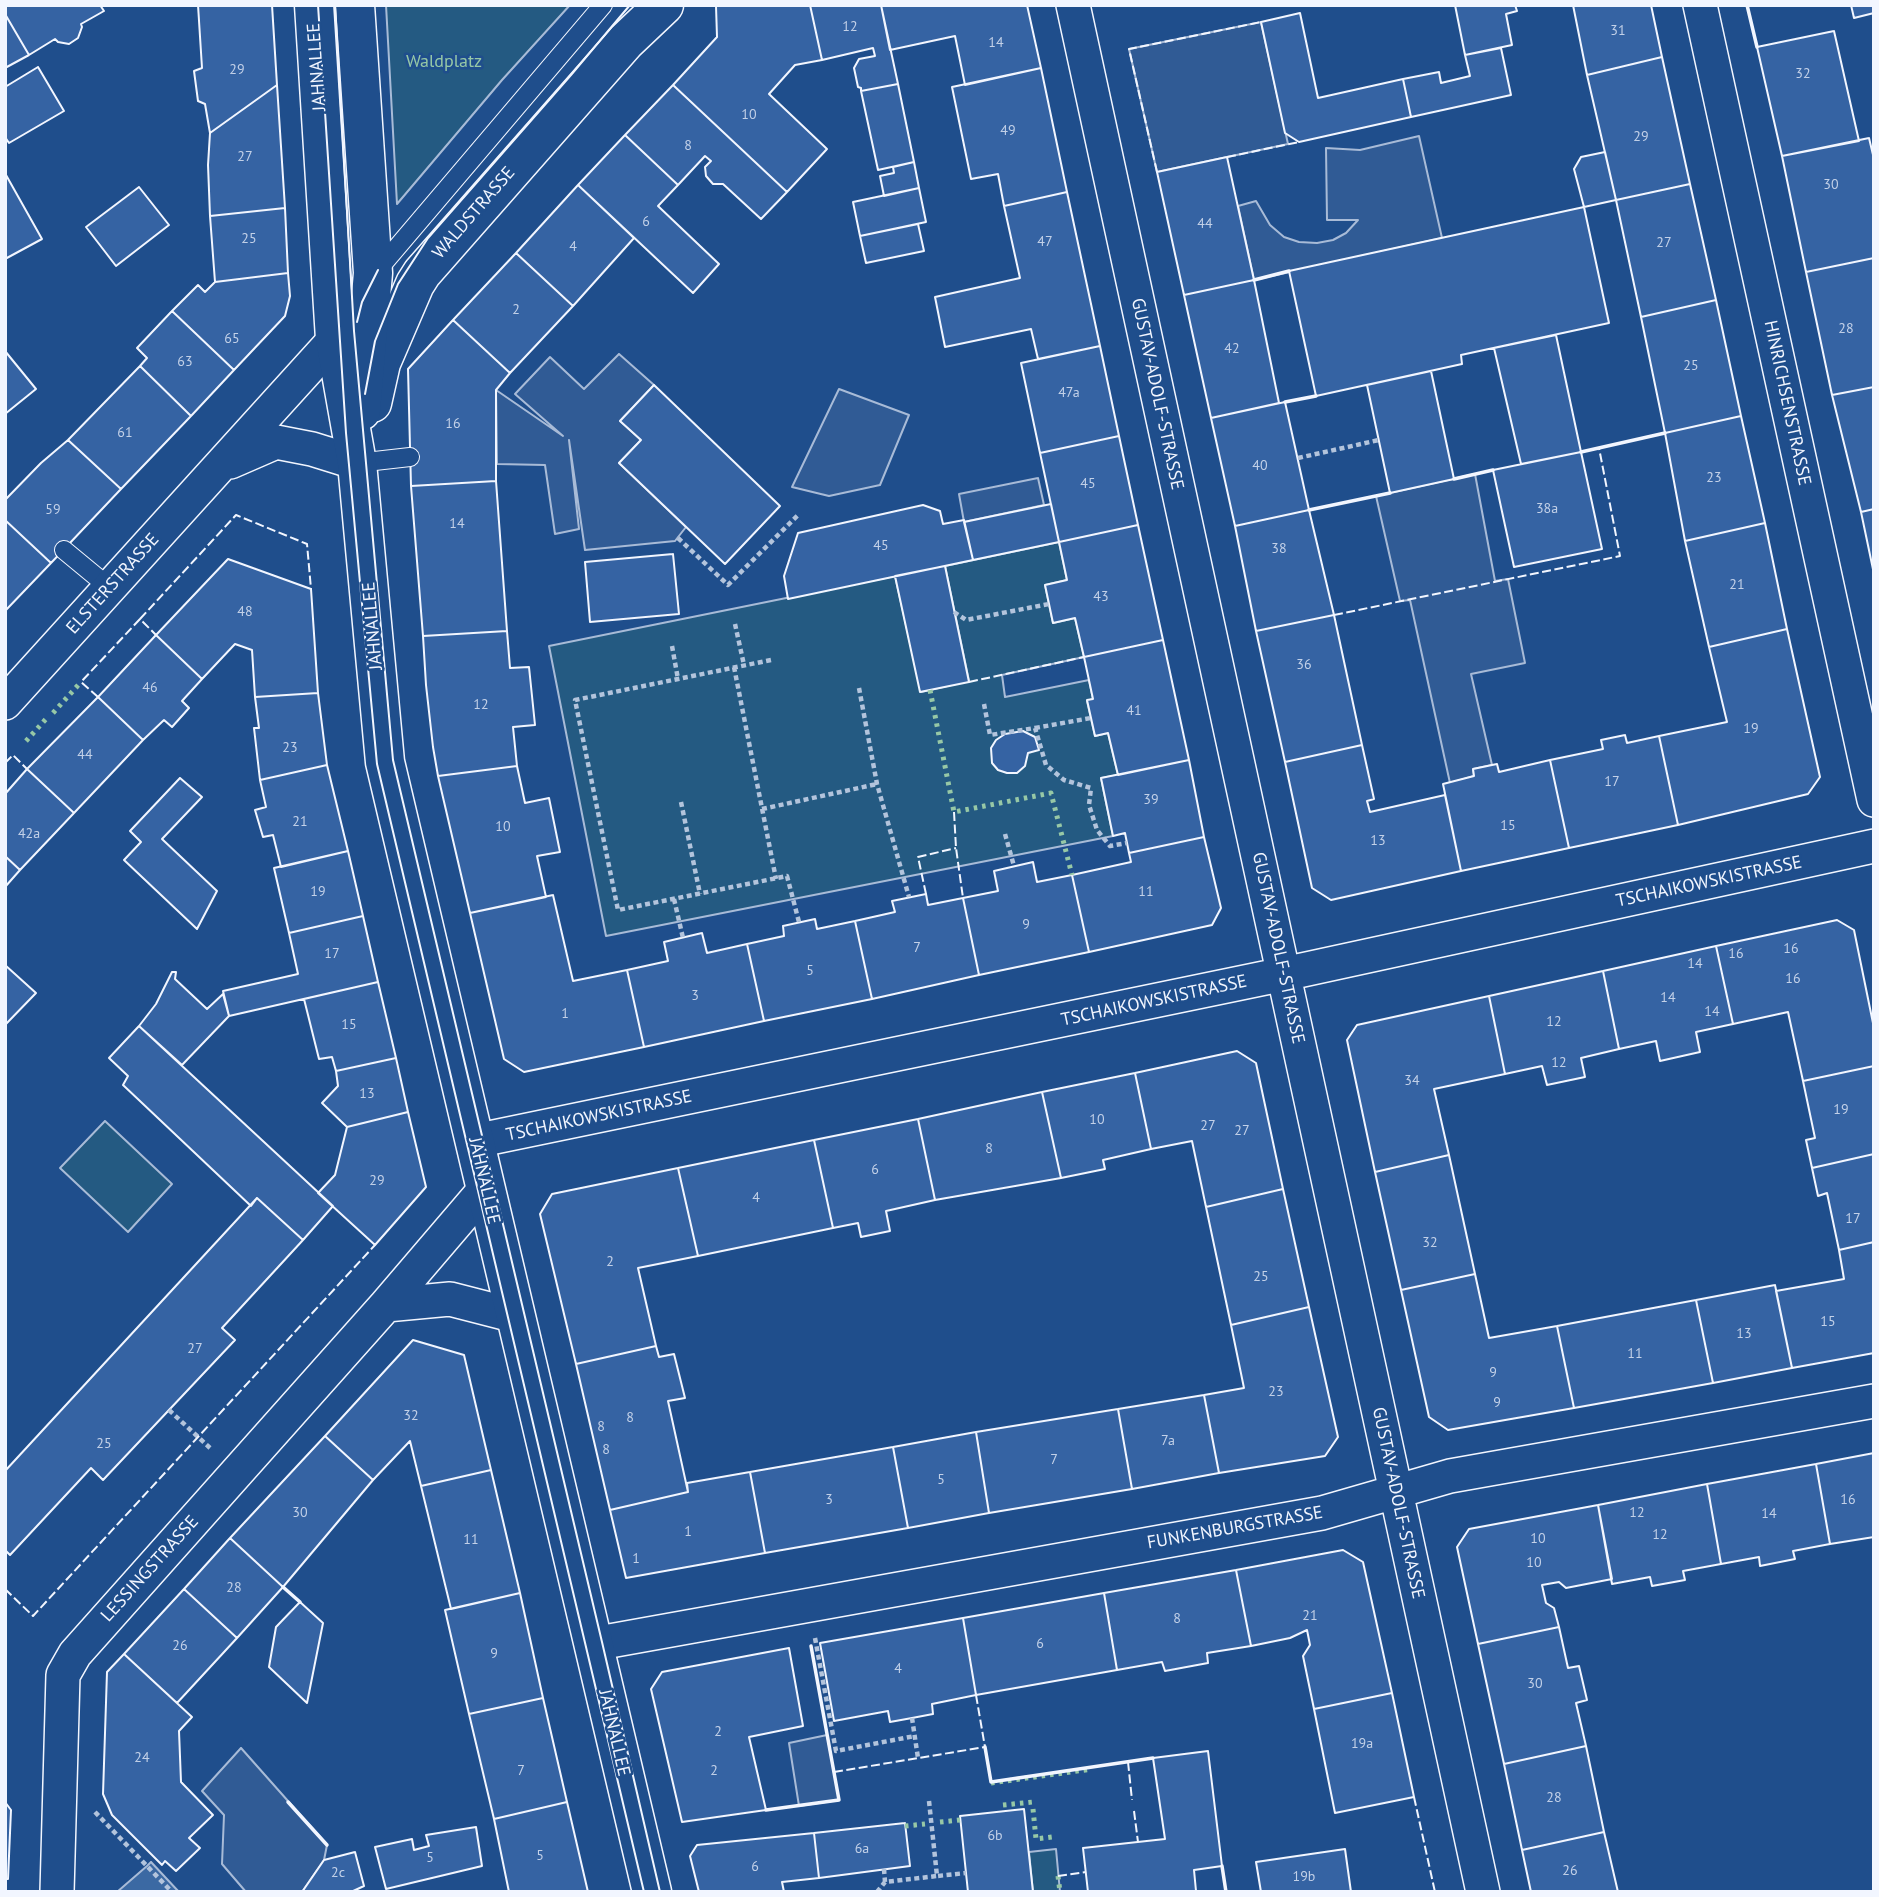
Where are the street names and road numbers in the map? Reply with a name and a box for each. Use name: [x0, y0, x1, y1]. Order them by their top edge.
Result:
street label: JAHNALLEE: [303, 22, 331, 112]
street label: WALDSTRASSE: [428, 162, 520, 264]
street label: GUSTAV-ADOLF-STRASSE: [1126, 296, 1188, 492]
street label: HINRICHSENSTRASSE: [1759, 319, 1815, 487]
street label: ELSTERSTRASSE: [62, 529, 164, 639]
street label: JAHNALLEE: [358, 581, 388, 671]
street label: GUSTAV-ADOLF-STRASSE: [1247, 850, 1309, 1046]
street label: TSCHAIKOWSKISTRASSE: [1614, 852, 1804, 912]
street label: TSCHAIKOWSKISTRASSE: [1059, 971, 1249, 1031]
street label: TSCHAIKOWSKISTRASSE: [504, 1086, 694, 1146]
street label: JAHNALLEE: [464, 1135, 504, 1227]
street label: GUSTAV-ADOLF-STRASSE: [1367, 1405, 1429, 1601]
street label: FUNKENBURGSTRASSE: [1145, 1502, 1325, 1554]
street label: LESSINGSTRASSE: [97, 1511, 203, 1627]
street label: JAHNALLEE: [594, 1687, 634, 1779]

